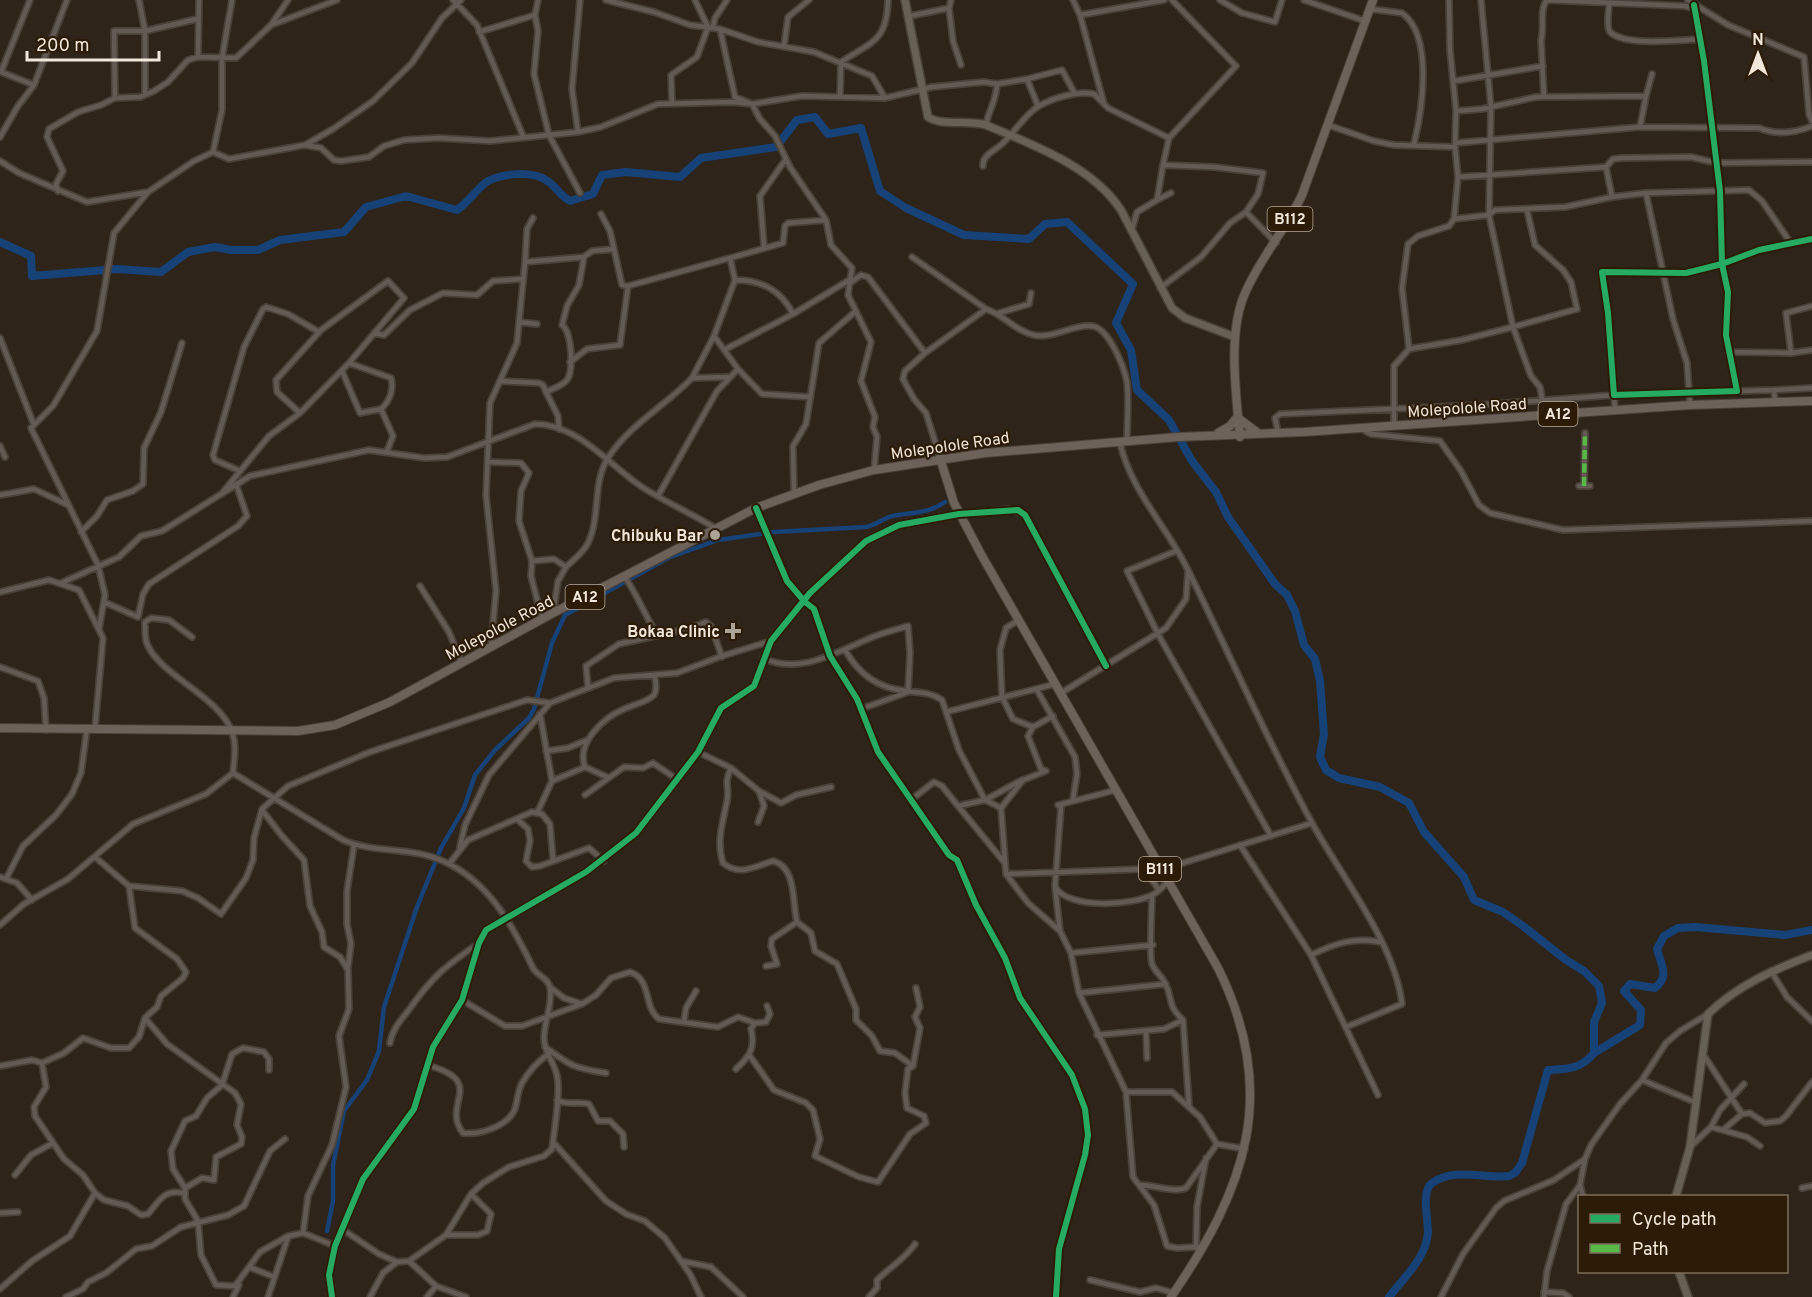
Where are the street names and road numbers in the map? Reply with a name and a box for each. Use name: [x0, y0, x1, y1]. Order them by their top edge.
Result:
road number: B112: [1268, 207, 1312, 231]
street label: Molepolole Road: [1407, 395, 1528, 423]
road number: A12: [1538, 402, 1578, 426]
street label: Molepolole Road: [890, 429, 1011, 465]
road number: A12: [566, 585, 604, 609]
street label: Molepolole Road: [442, 592, 557, 666]
road number: B111: [1139, 857, 1181, 881]

